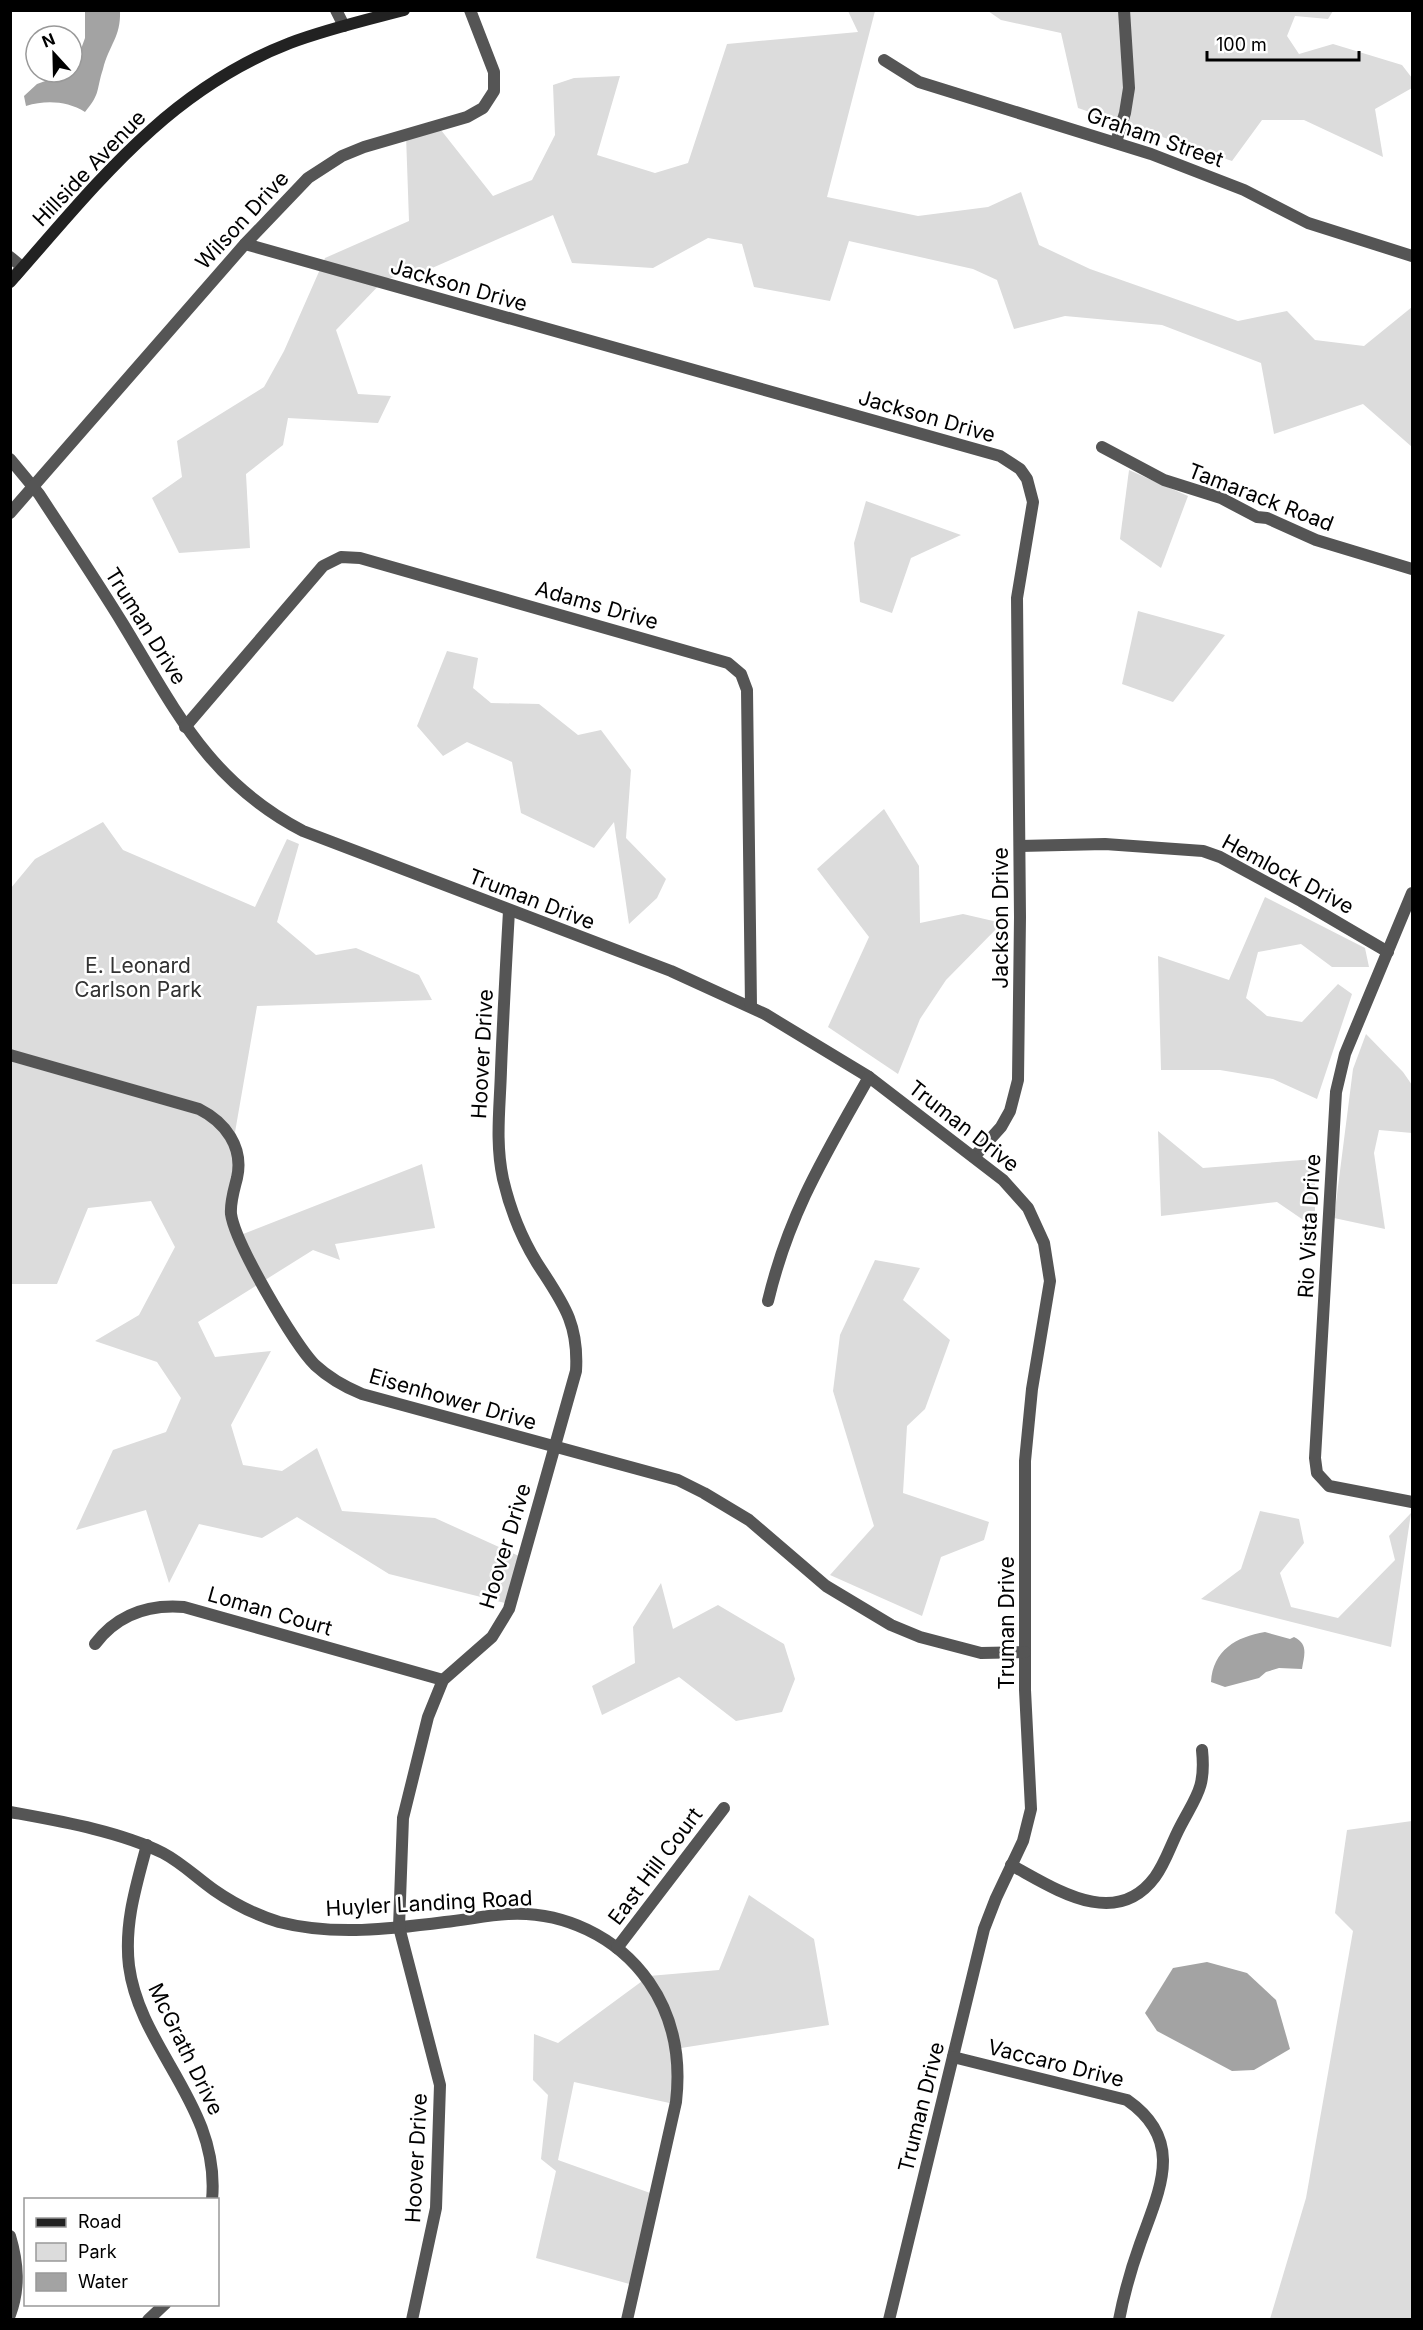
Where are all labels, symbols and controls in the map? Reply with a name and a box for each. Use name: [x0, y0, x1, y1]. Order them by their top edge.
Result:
north arrow: [24, 24, 84, 84]
scale bar: [1207, 24, 1358, 62]
text: N: [39, 29, 58, 52]
text: 100 m: [1216, 34, 1267, 55]
street label: Graham Street: [1083, 102, 1227, 172]
street label: Hillside Avenue: [27, 105, 151, 231]
street label: Wilson Drive: [190, 166, 294, 274]
street label: Jackson Drive: [388, 253, 530, 317]
street label: Jackson Drive: [856, 384, 998, 448]
street label: Tamarack Road: [1185, 458, 1337, 536]
street label: Truman Drive: [100, 563, 192, 689]
street label: Adams Drive: [533, 576, 661, 634]
street label: Hemlock Drive: [1218, 829, 1358, 919]
street label: Jackson Drive: [988, 847, 1013, 989]
street label: Truman Drive: [465, 863, 599, 935]
park label: E. Leonard Carlson Park: [74, 953, 202, 1002]
street label: Hoover Drive: [466, 988, 498, 1120]
street label: Truman Drive: [904, 1075, 1024, 1177]
street label: Rio Vista Drive: [1293, 1153, 1325, 1299]
street label: Eisenhower Drive: [366, 1363, 540, 1435]
street label: Hoover Drive: [474, 1480, 536, 1612]
street label: Truman Drive: [994, 1556, 1019, 1690]
street label: Loman Court: [205, 1581, 335, 1641]
street label: East Hill Court: [603, 1802, 707, 1930]
street label: Huyler Landing Road: [325, 1885, 533, 1921]
street label: McGrath Drive: [143, 1979, 229, 2119]
street label: Vaccaro Drive: [985, 2034, 1127, 2092]
street label: Truman Drive: [893, 2039, 949, 2175]
street label: Hoover Drive: [400, 2092, 432, 2224]
legend: [24, 2198, 219, 2306]
text: Road: [78, 2211, 121, 2232]
text: Park: [78, 2241, 117, 2262]
text: Water: [78, 2271, 128, 2292]

